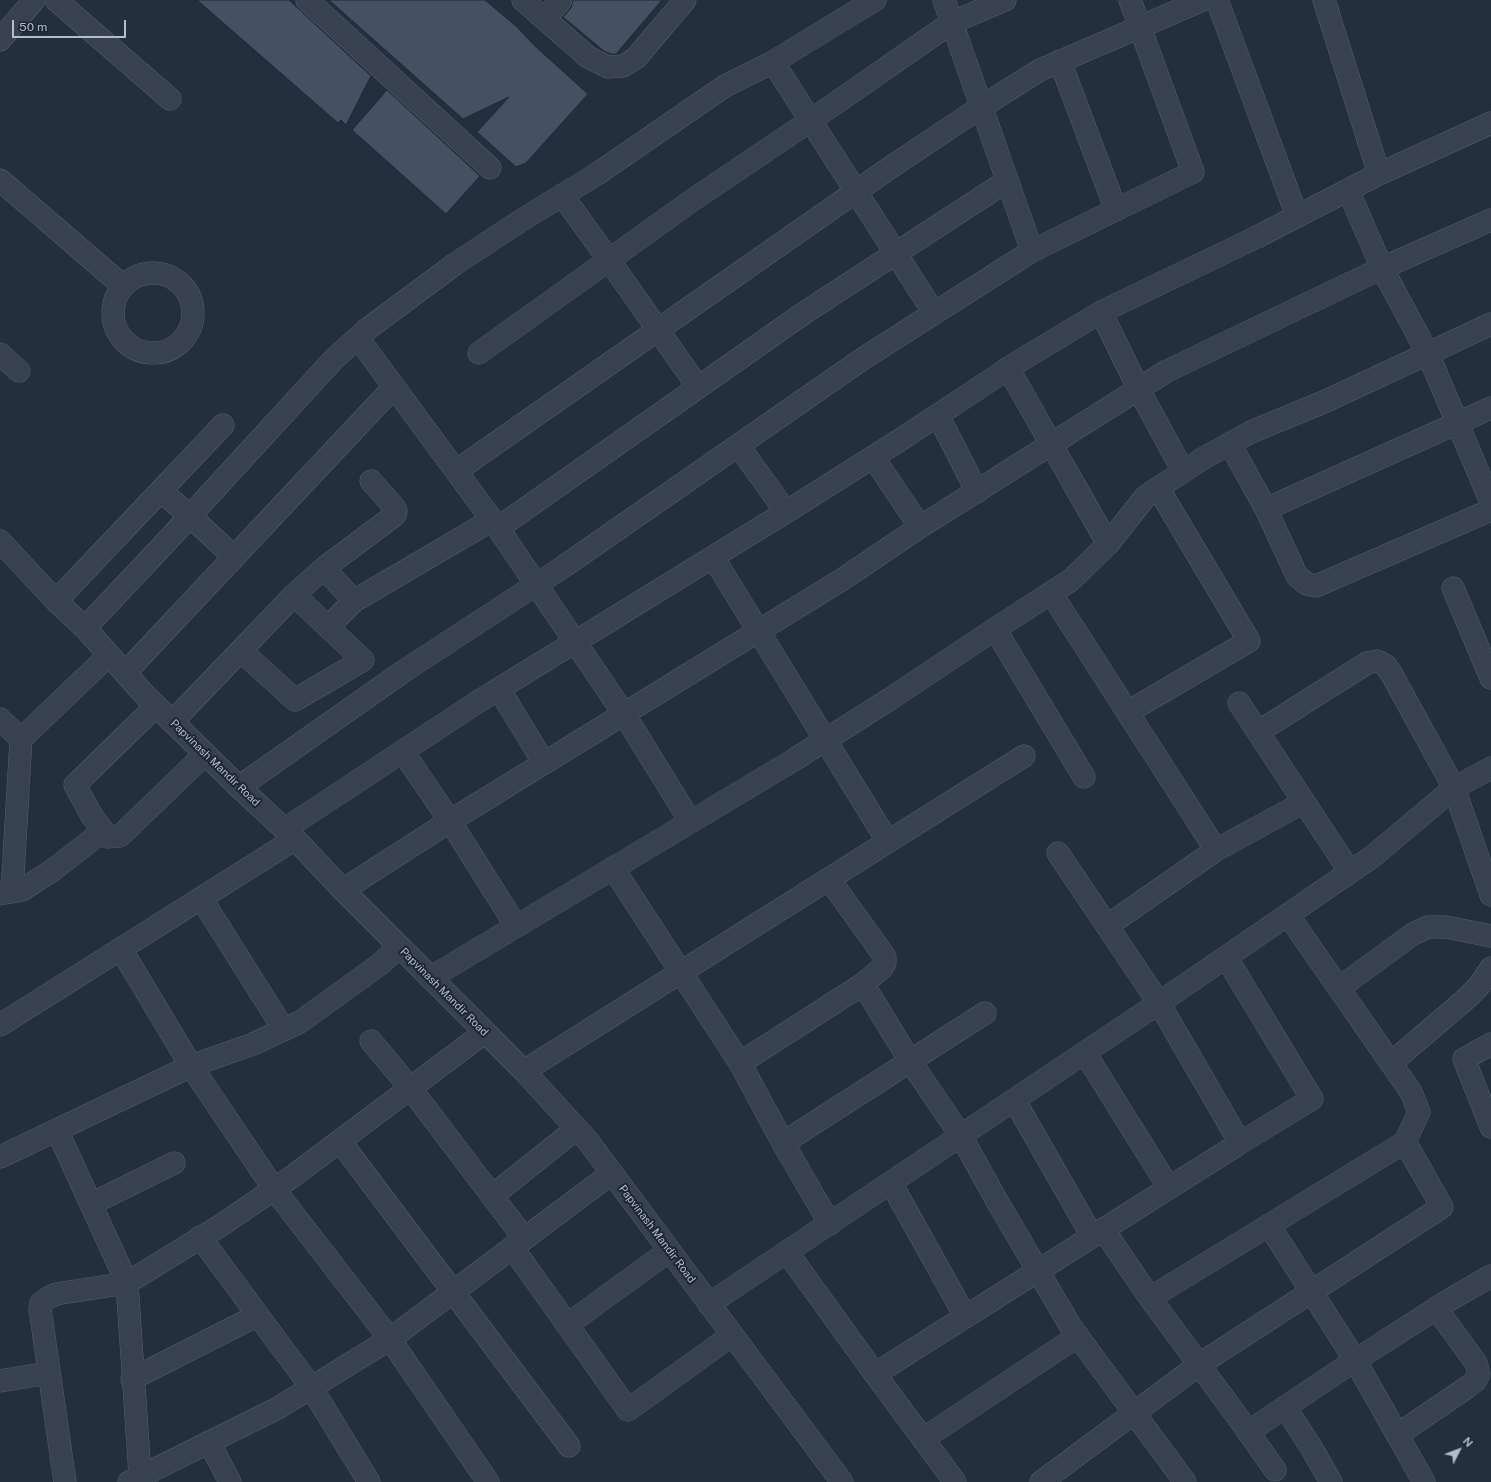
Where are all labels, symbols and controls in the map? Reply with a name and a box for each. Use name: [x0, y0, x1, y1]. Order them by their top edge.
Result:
scale bar: [14, 12, 128, 38]
text: 50 m: [19, 20, 47, 34]
street label: Papvinash Mandir Road: [168, 717, 262, 809]
street label: Papvinash Mandir Road: [397, 945, 491, 1039]
street label: Papvinash Mandir Road: [616, 1182, 698, 1286]
north arrow: [1439, 1430, 1479, 1470]
text: N: [1461, 1435, 1475, 1449]

